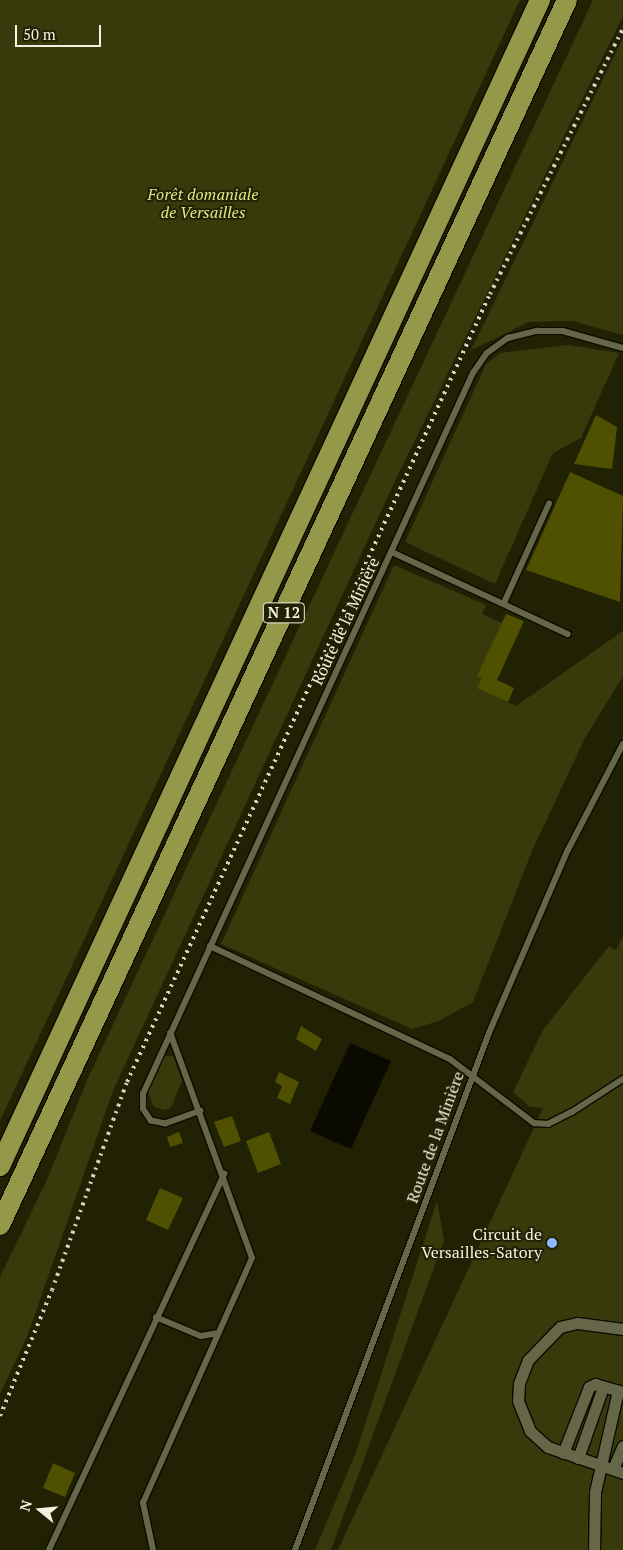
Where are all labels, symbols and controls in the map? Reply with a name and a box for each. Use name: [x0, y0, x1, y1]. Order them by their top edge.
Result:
scale bar: [18, 15, 104, 47]
text: 50 m: [23, 24, 56, 44]
park label: Forêt domaniale de Versailles: [148, 184, 258, 222]
street label: Route de la Minière: [307, 554, 383, 688]
road number: N 12: [263, 600, 305, 626]
street label: Route de la Minière: [402, 1069, 468, 1205]
place label: Circuit de Versailles-Satory: [421, 1224, 542, 1262]
marker: Circuit de Versailles-Satory: [546, 1237, 558, 1249]
north arrow: [15, 1485, 65, 1535]
text: N: [15, 1498, 36, 1513]

